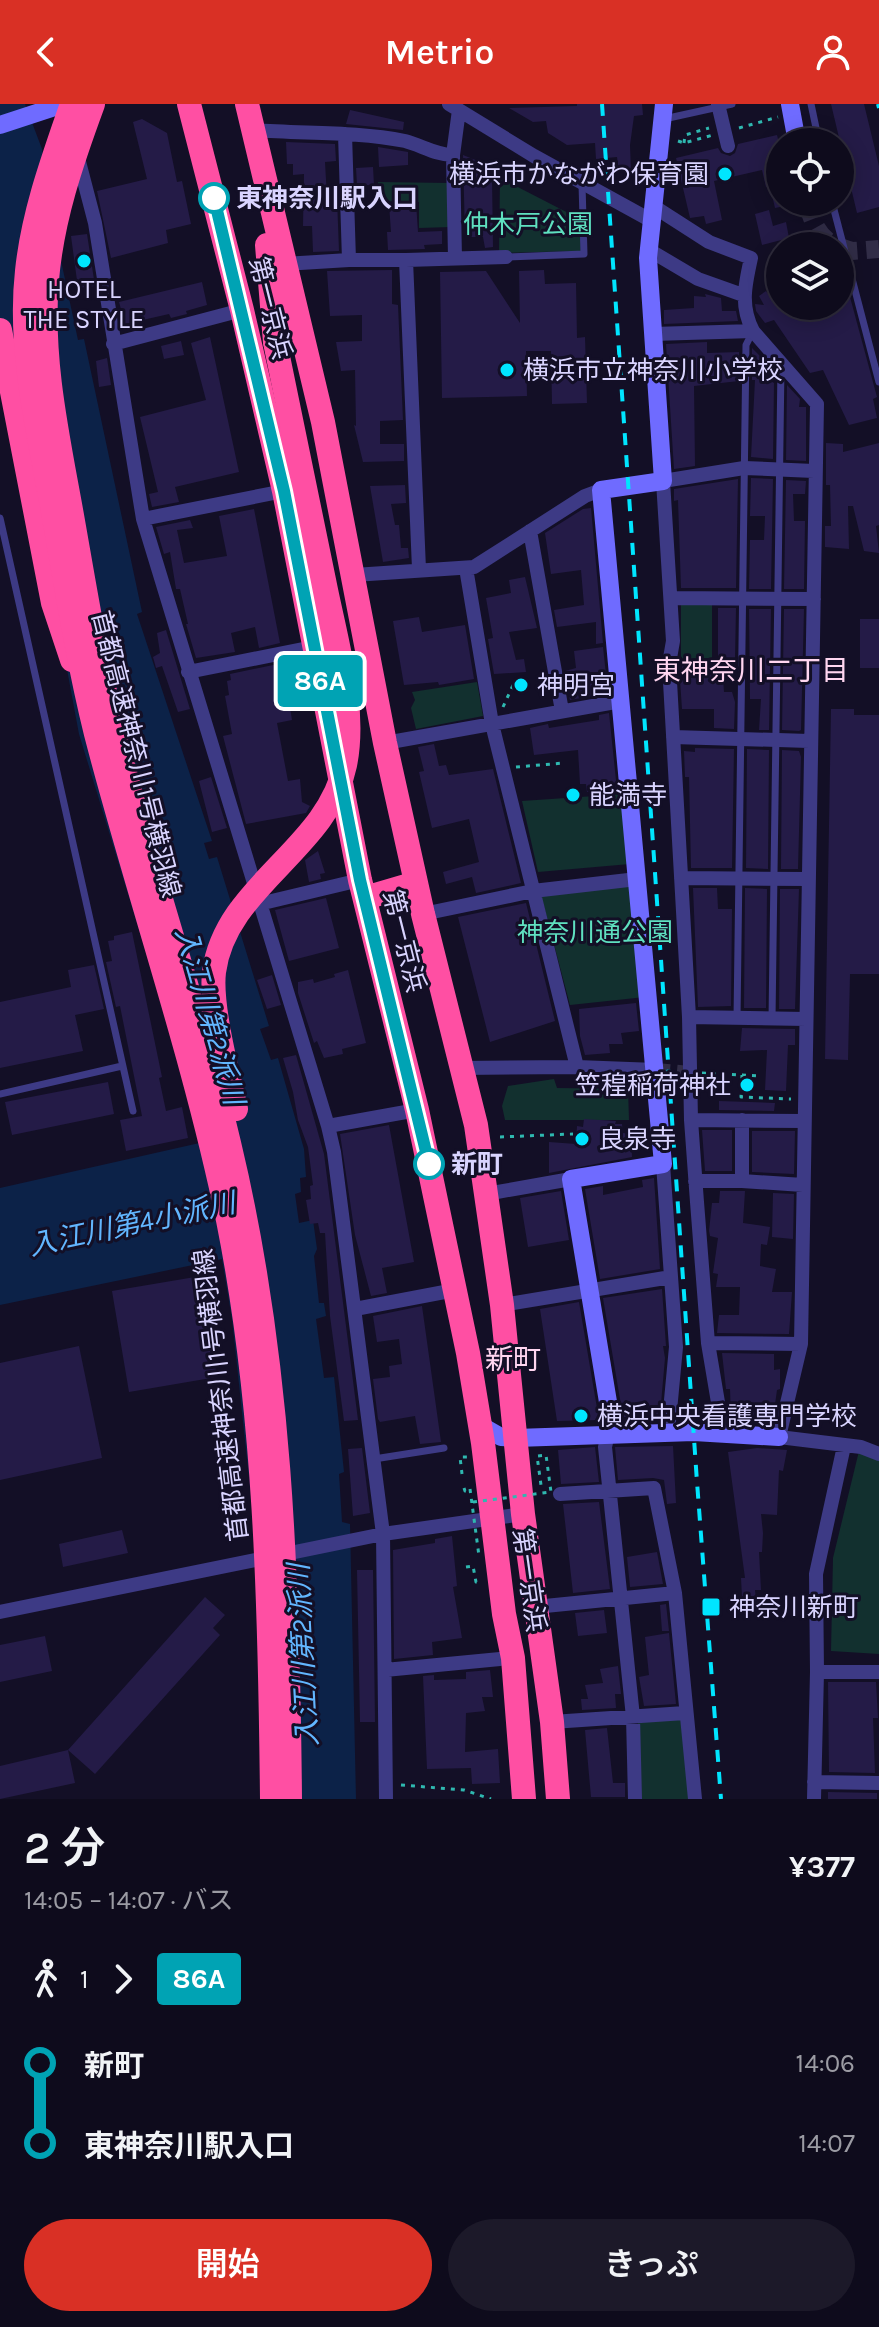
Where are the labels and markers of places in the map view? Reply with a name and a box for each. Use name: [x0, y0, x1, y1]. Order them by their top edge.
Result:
place label: 横浜市かながわ保育園: [449, 159, 709, 190]
marker: 横浜市かながわ保育園: [716, 165, 734, 183]
marker: 東神奈川駅入口: [199, 183, 229, 213]
place label: 東神奈川駅入口: [236, 183, 418, 214]
marker: HOTEL THE STYLE: [75, 252, 93, 270]
place label: HOTEL THE STYLE: [24, 274, 144, 335]
place label: 横浜市立神奈川小学校: [523, 355, 783, 386]
marker: 横浜市立神奈川小学校: [498, 361, 516, 379]
place label: 神明宮: [537, 670, 615, 701]
marker: 神明宮: [512, 676, 530, 694]
place label: 能満寺: [589, 780, 667, 811]
marker: 能満寺: [564, 786, 582, 804]
place label: 笠䅣稲荷神社: [575, 1070, 731, 1101]
marker: 笠䅣稲荷神社: [738, 1076, 756, 1094]
place label: 良泉寺: [598, 1124, 676, 1155]
marker: 良泉寺: [573, 1130, 591, 1148]
marker: 新町: [414, 1149, 444, 1179]
place label: 新町: [451, 1149, 503, 1180]
place label: 横浜中央看護専門学校: [597, 1401, 857, 1432]
marker: 横浜中央看護専門学校: [572, 1407, 590, 1425]
place label: 神奈川新町: [729, 1592, 859, 1623]
marker: 神奈川新町: [700, 1596, 722, 1618]

